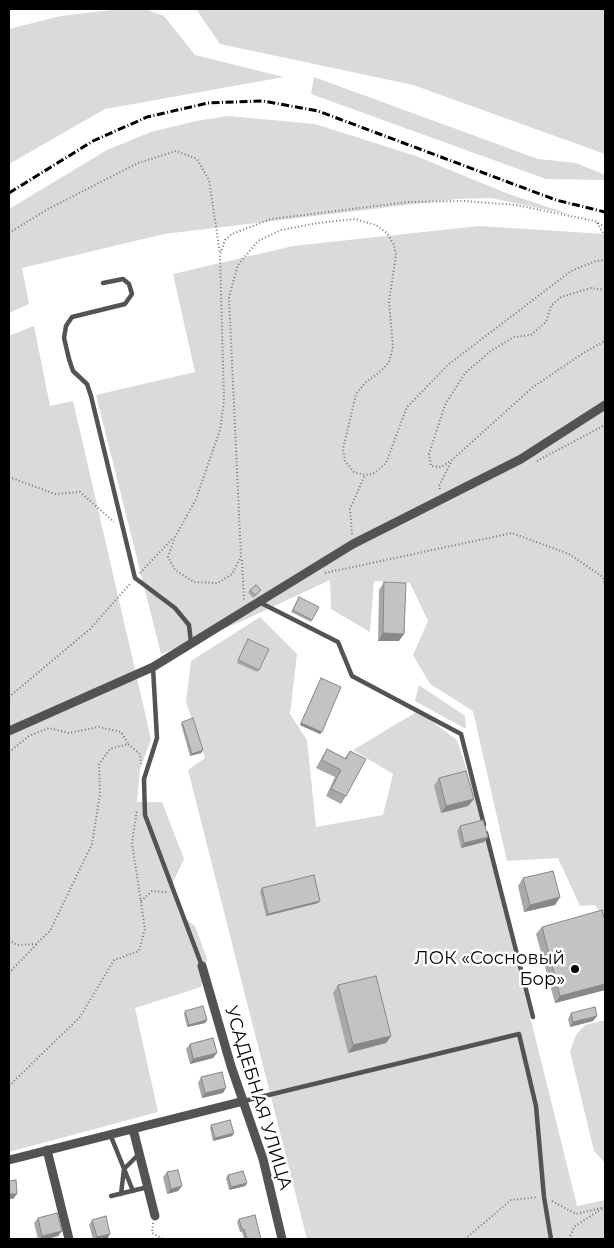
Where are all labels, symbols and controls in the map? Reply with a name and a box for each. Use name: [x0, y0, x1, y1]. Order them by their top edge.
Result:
place label: ЛОК «Сосновый Бор»: [414, 948, 565, 991]
marker: ЛОК «Сосновый Бор»: [569, 963, 581, 975]
street label: УСАДЕБНАЯ УЛИЦА: [220, 1003, 296, 1193]

